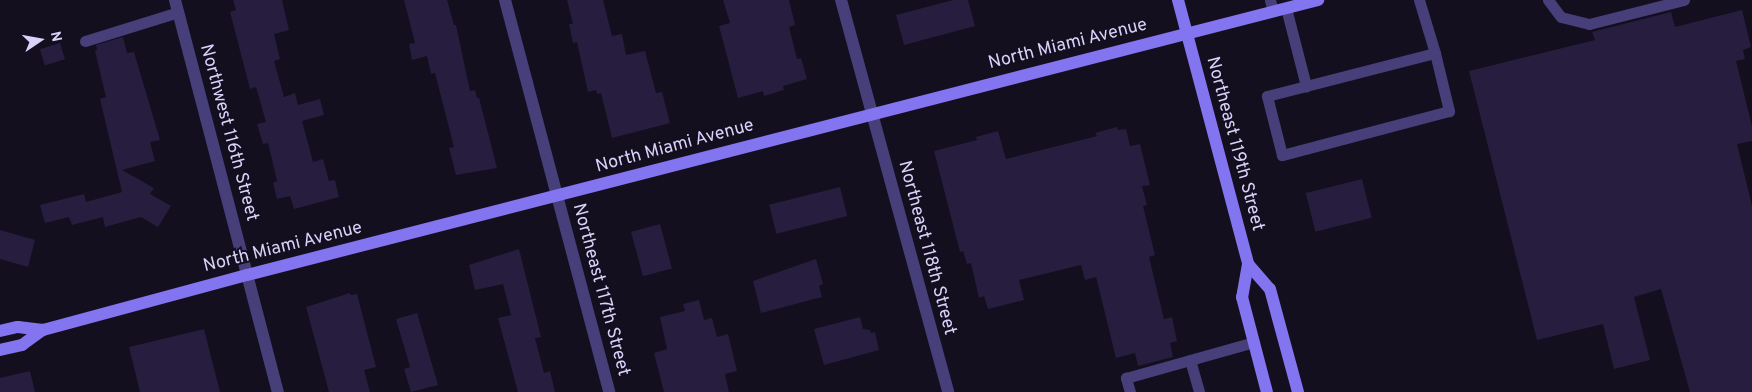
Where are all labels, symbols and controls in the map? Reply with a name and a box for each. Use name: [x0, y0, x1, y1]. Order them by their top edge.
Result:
north arrow: [15, 15, 65, 65]
street label: North Miami Avenue: [986, 15, 1150, 75]
text: N: [46, 30, 65, 43]
street label: Northwest 116th Street: [194, 42, 262, 224]
street label: Northeast 119th Street: [1200, 54, 1268, 234]
street label: North Miami Avenue: [593, 115, 757, 179]
street label: Northeast 118th Street: [892, 158, 960, 338]
street label: Northeast 117th Street: [567, 201, 633, 379]
street label: North Miami Avenue: [201, 218, 365, 278]

